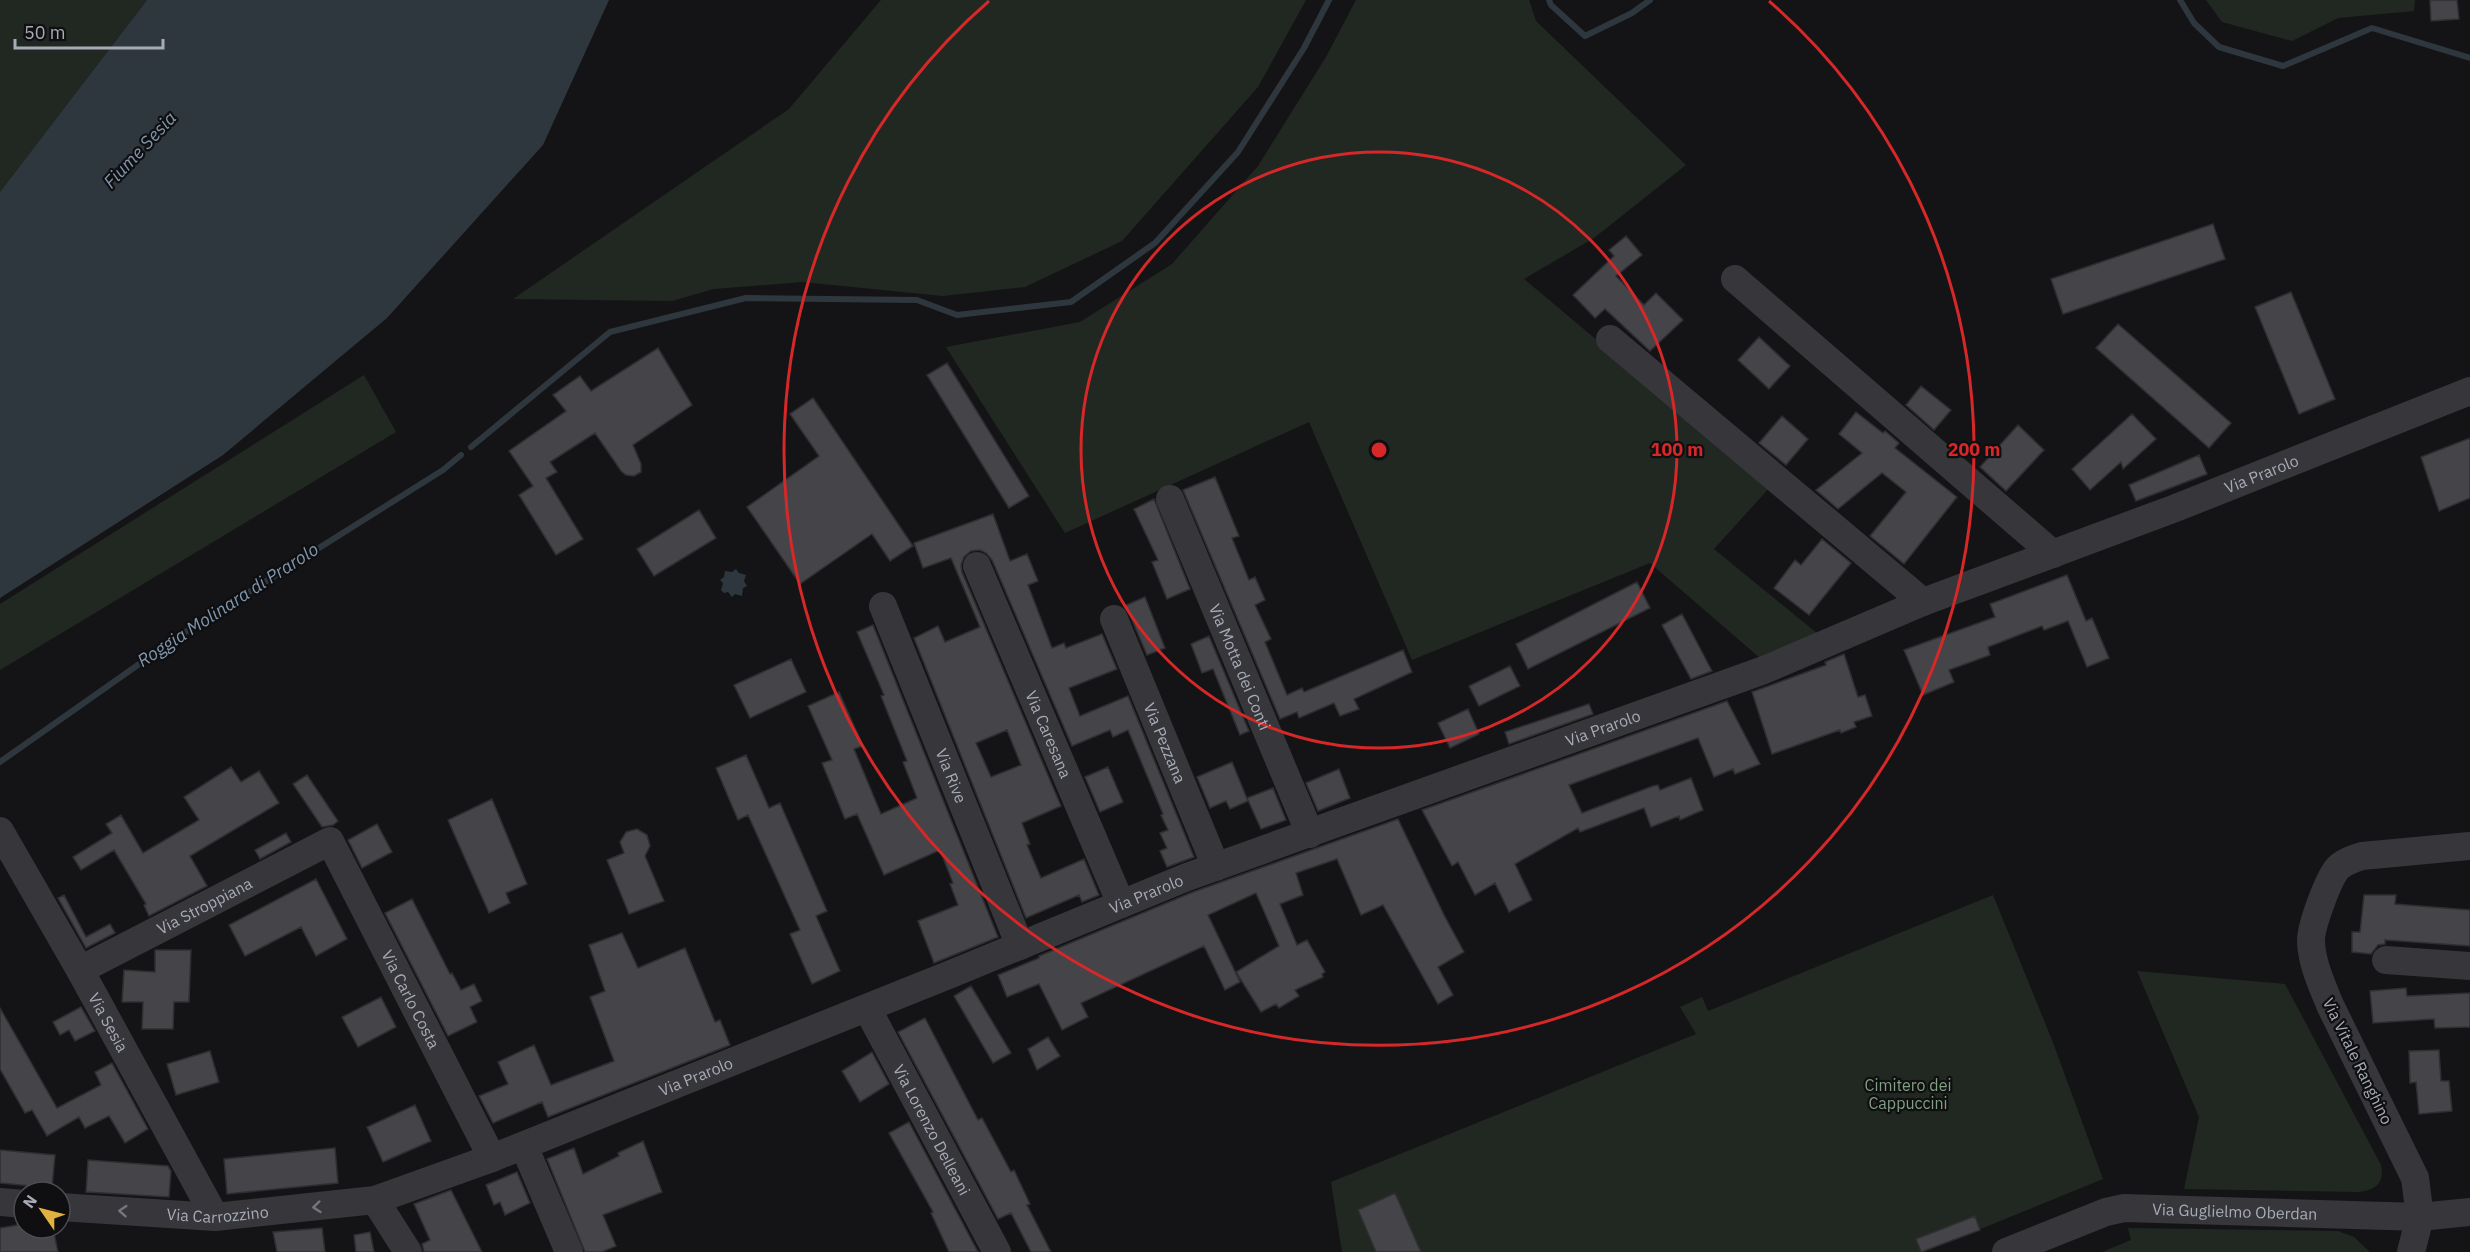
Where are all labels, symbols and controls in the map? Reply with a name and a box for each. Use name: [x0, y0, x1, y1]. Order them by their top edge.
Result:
scale bar: [15, 12, 164, 50]
text: 50 m: [24, 21, 66, 44]
water label: Fiume Sesia: [98, 106, 181, 193]
text: 100 m: [1651, 438, 1703, 461]
text: 200 m: [1948, 438, 2000, 461]
centre of rings: [1369, 440, 1389, 460]
street label: Via Prarolo: [2221, 450, 2301, 498]
water label: Roggia Molinara di Prarolo: [133, 537, 323, 672]
street label: Via Motta dei Conti: [1205, 601, 1275, 733]
street label: Via Caresana: [1021, 688, 1076, 782]
street label: Via Pezzana: [1140, 700, 1191, 787]
street label: Via Prarolo: [1563, 705, 1643, 750]
street label: Via Rive: [931, 746, 971, 806]
street label: Via Prarolo: [1106, 870, 1186, 918]
street label: Via Stroppiana: [153, 873, 256, 939]
street label: Via Carlo Costa: [377, 946, 445, 1052]
street label: Via Sesia: [84, 989, 133, 1056]
street label: Via Vitale Ranghino: [2319, 995, 2397, 1128]
street label: Via Prarolo: [656, 1053, 736, 1100]
street label: Via Lorenzo Delleani: [889, 1061, 975, 1199]
park label: Cimitero dei Cappuccini: [1865, 1075, 1951, 1113]
north arrow: [12, 1180, 72, 1240]
text: N: [18, 1191, 41, 1212]
street label: Via Guglielmo Oberdan: [2152, 1199, 2318, 1224]
one-way arrow: [313, 1200, 322, 1212]
street label: Via Carrozzino: [166, 1201, 270, 1227]
one-way arrow: [118, 1205, 127, 1218]

